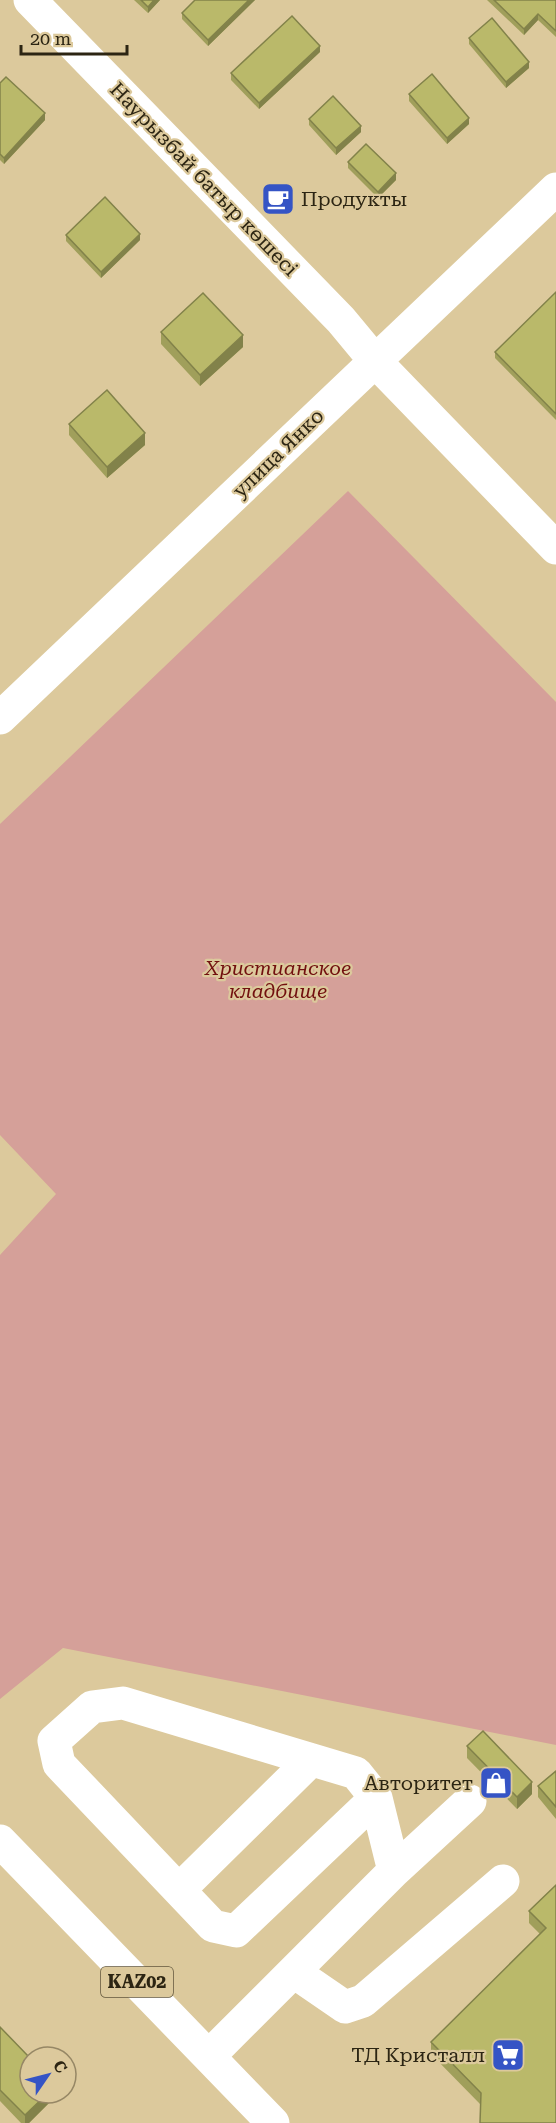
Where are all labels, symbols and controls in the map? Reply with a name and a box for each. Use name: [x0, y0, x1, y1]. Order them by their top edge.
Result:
scale bar: [21, 18, 128, 56]
text: 20 m: [30, 28, 71, 49]
street label: Наурызбай батыр көшесі: [105, 77, 303, 281]
cafe icon: Продукты: [260, 181, 296, 217]
place label: Продукты: [301, 187, 407, 211]
street label: улица Янко: [227, 404, 329, 502]
park label: Христианское кладбище: [204, 956, 351, 1003]
shop icon: Авторитет: [478, 1765, 514, 1801]
place label: Авторитет: [364, 1771, 473, 1795]
road number: KАZ02: [101, 1967, 173, 1997]
supermarket icon: ТД Кристалл: [490, 2037, 526, 2073]
place label: ТД Кристалл: [351, 2043, 485, 2067]
north arrow: [18, 2045, 78, 2105]
text: С: [49, 2057, 71, 2077]

